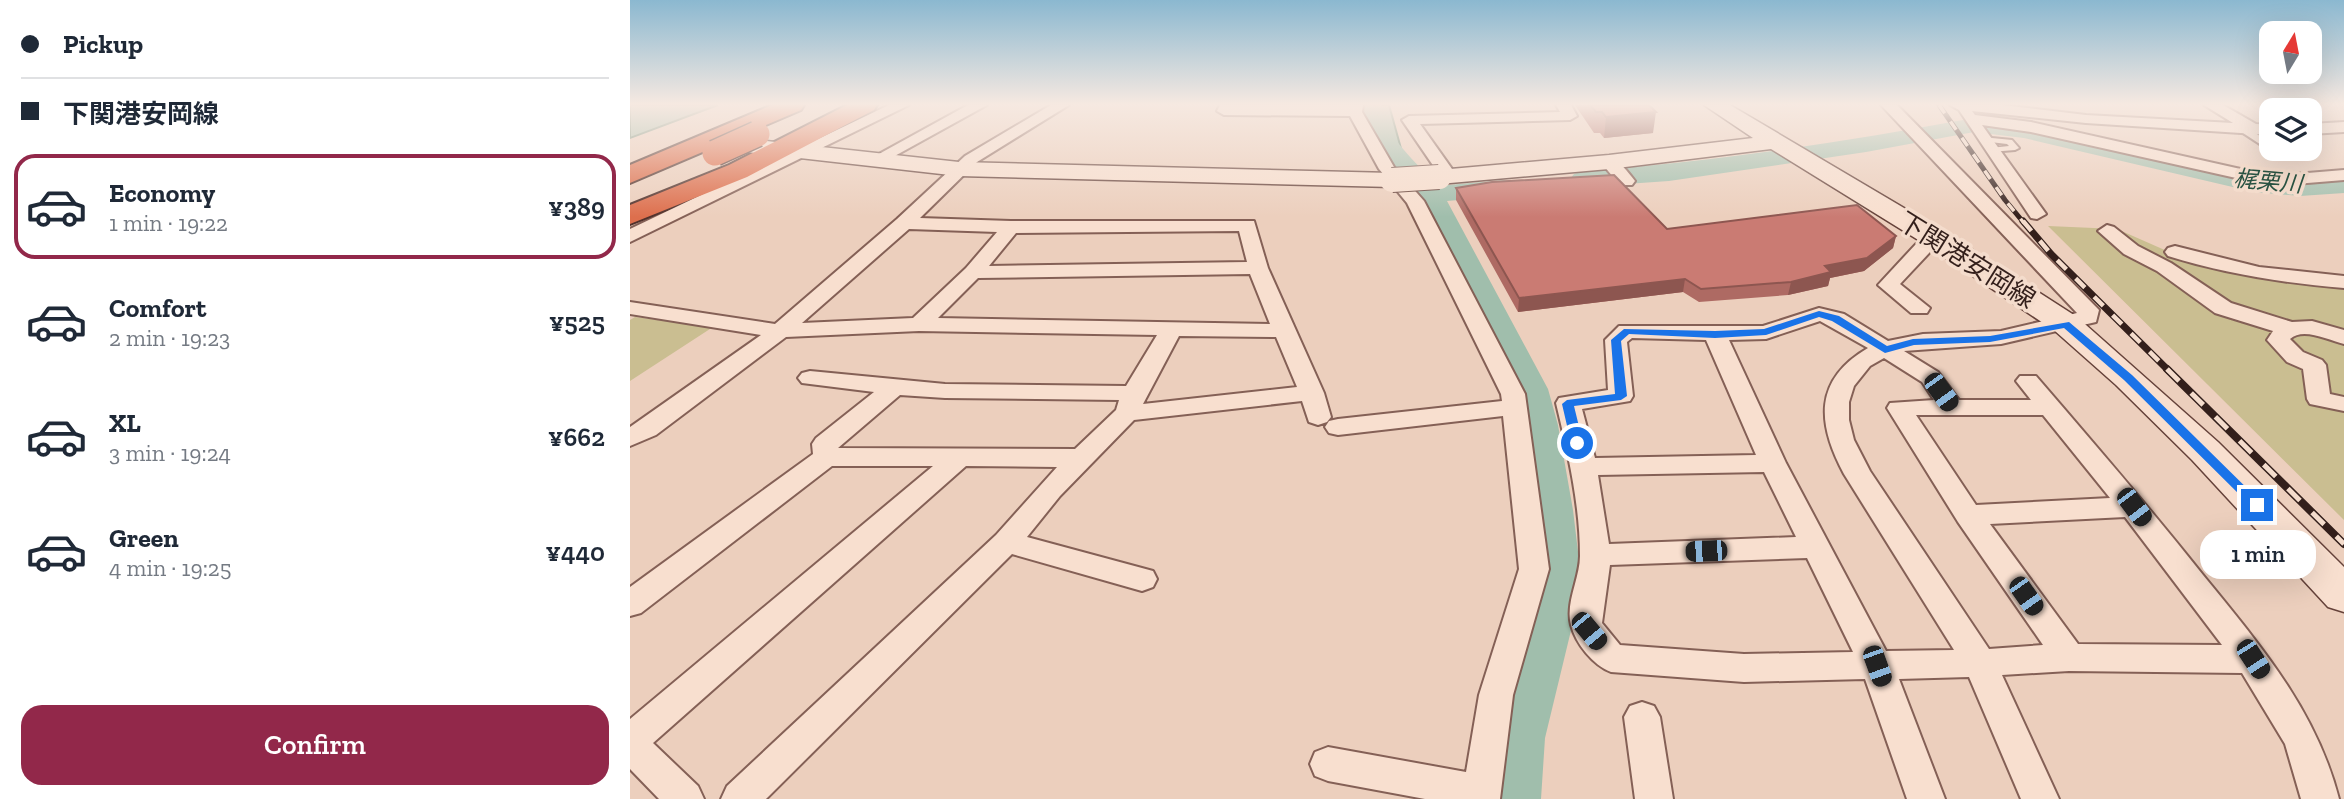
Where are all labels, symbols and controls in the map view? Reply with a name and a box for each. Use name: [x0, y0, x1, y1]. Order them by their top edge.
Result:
north arrow: [2259, 21, 2322, 84]
map controls: [2259, 21, 2322, 161]
text: Pickup: [63, 28, 143, 60]
text: 下関港安岡線: [63, 98, 219, 130]
button: layers: [2259, 98, 2322, 161]
water label: 梶栗川: [2232, 164, 2307, 198]
icon: car: [25, 175, 88, 238]
text: Economy: [109, 177, 215, 209]
text: ¥389: [548, 191, 605, 223]
street label: 下関港安岡線: [1892, 205, 2042, 315]
text: 1 min · 19:22: [109, 209, 228, 237]
icon: car: [25, 290, 88, 353]
text: Comfort: [109, 292, 206, 324]
text: ¥525: [549, 306, 605, 338]
text: 2 min · 19:23: [109, 324, 230, 352]
car: [1921, 369, 1962, 415]
icon: car: [25, 405, 88, 468]
text: XL: [109, 407, 141, 439]
text: ¥662: [548, 421, 605, 453]
route start: [1561, 427, 1593, 459]
text: 3 min · 19:24: [109, 439, 231, 467]
car: [2113, 484, 2156, 530]
route end: [2241, 489, 2273, 521]
icon: car: [25, 520, 88, 583]
text: Green: [109, 522, 179, 554]
callout: 1 min: [2199, 530, 2315, 578]
text: ¥440: [546, 536, 605, 568]
car: [1685, 540, 1728, 562]
text: 1 min: [2231, 540, 2285, 568]
text: 4 min · 19:25: [109, 554, 231, 582]
car: [2006, 573, 2047, 619]
car: [1568, 608, 1611, 654]
car: [2233, 636, 2274, 682]
car: [1860, 643, 1895, 689]
button: Confirm: [21, 705, 609, 785]

